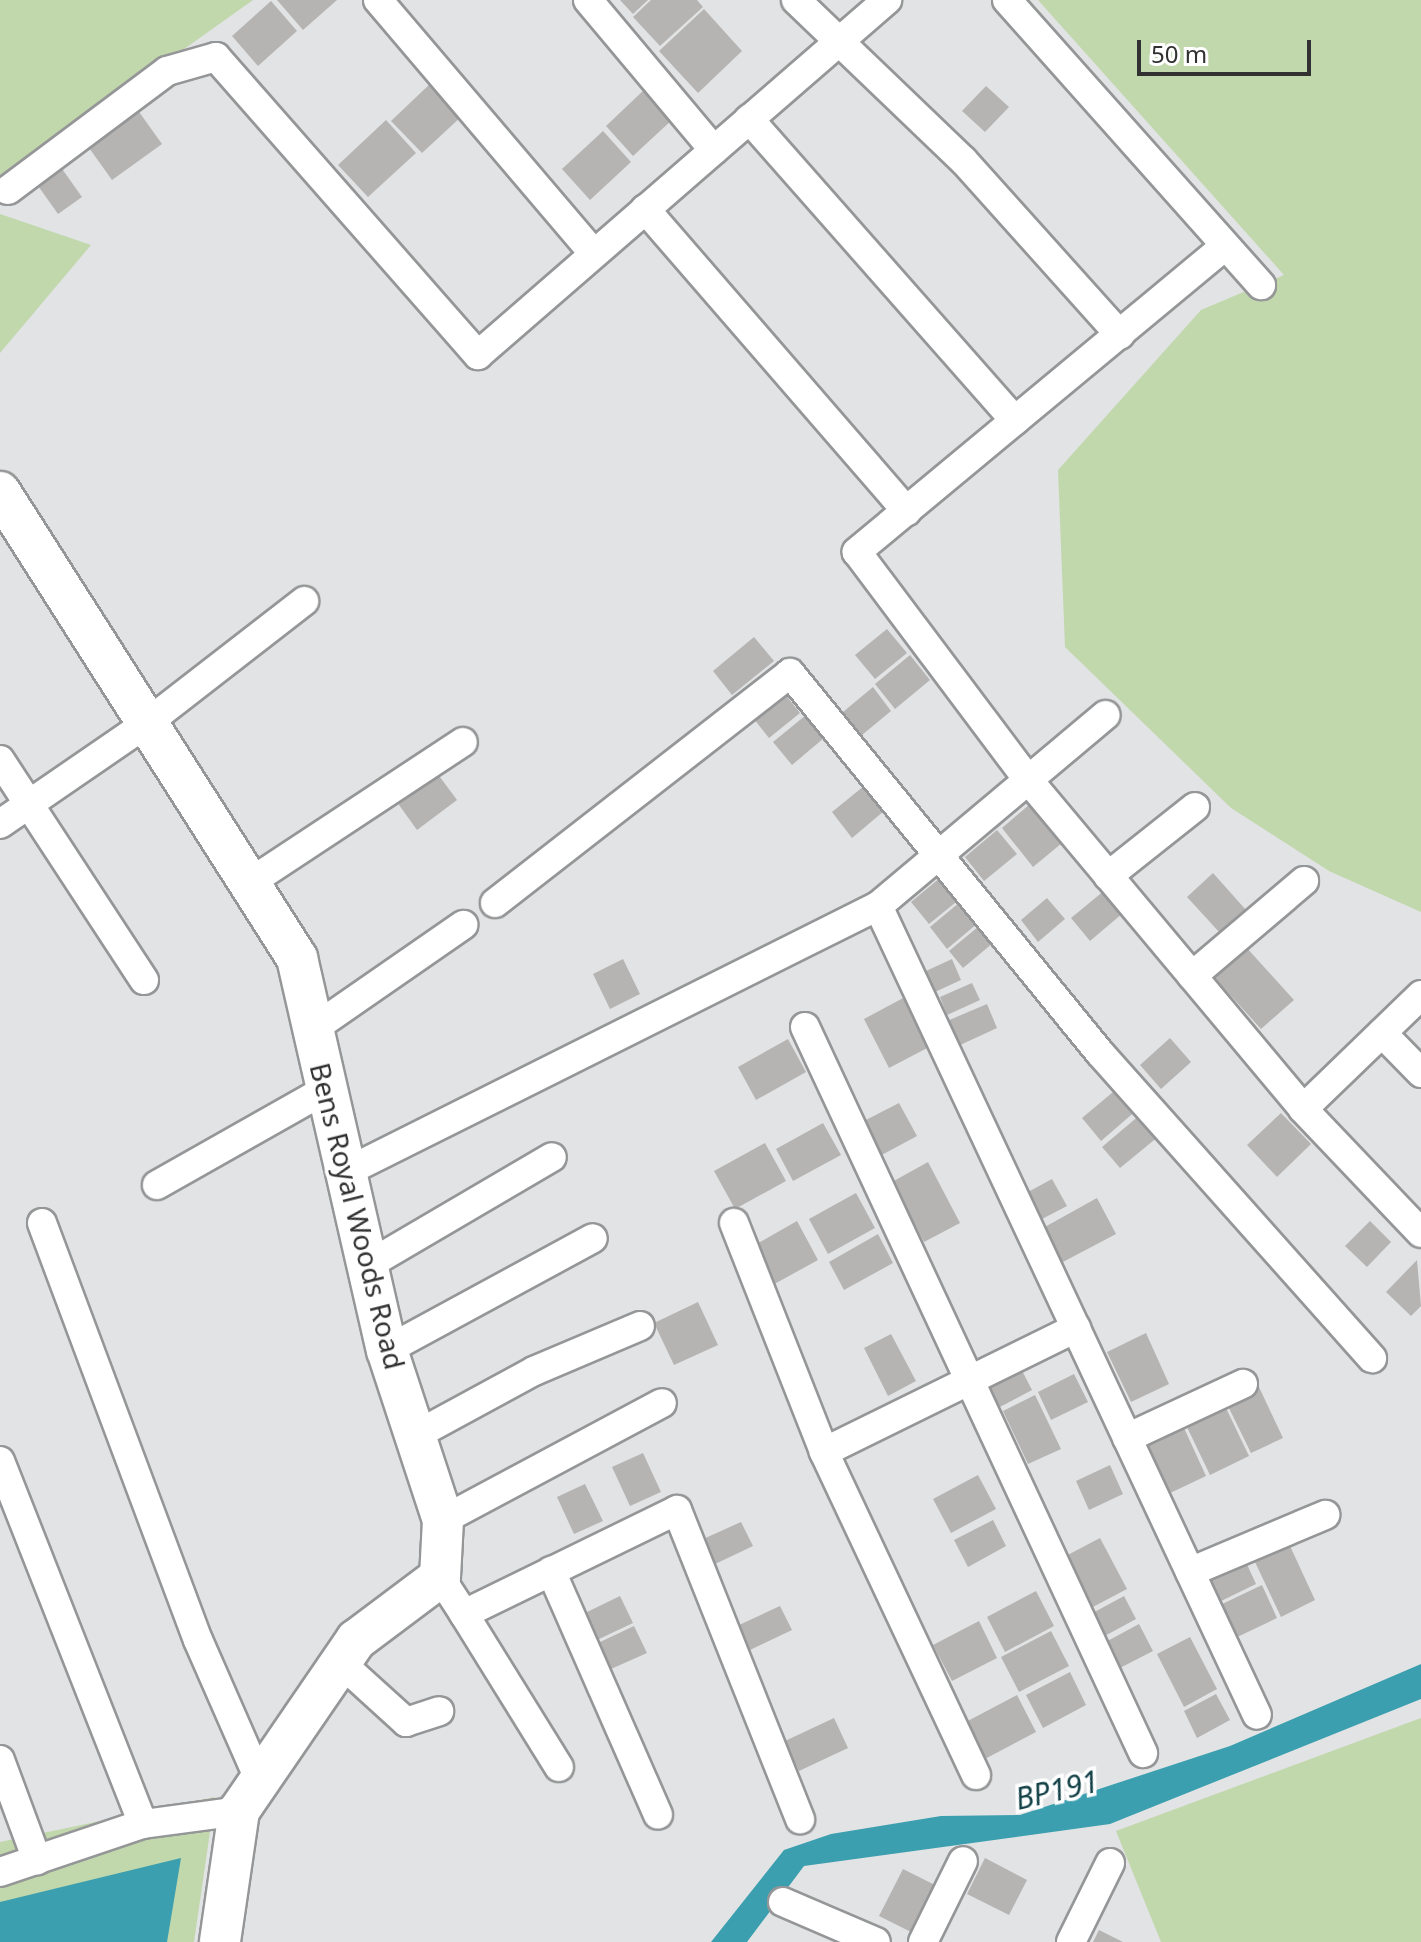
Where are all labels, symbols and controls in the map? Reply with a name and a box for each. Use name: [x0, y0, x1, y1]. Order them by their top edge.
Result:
scale bar: [1141, 24, 1315, 74]
text: 50 m: [1151, 37, 1207, 70]
street label: Bens Royal Woods Road: [304, 1059, 412, 1373]
water label: BP191: [1012, 1763, 1102, 1817]

